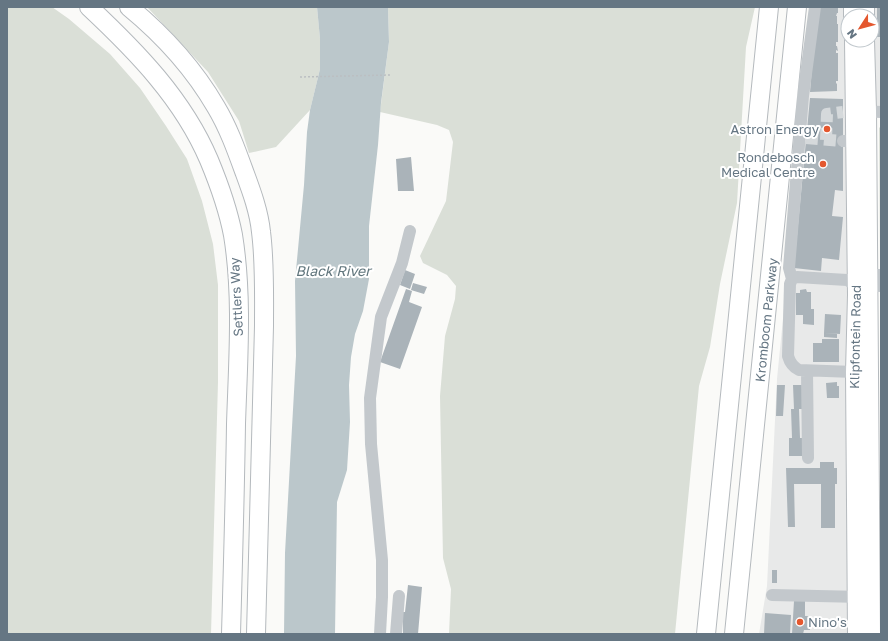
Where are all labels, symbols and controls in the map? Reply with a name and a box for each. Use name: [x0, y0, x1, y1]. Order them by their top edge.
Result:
north arrow: [840, 8, 880, 48]
text: N: [844, 27, 859, 41]
place label: Astron Energy: [731, 121, 820, 137]
marker: Astron Energy: [822, 124, 832, 134]
place label: Rondebosch Medical Centre: [721, 149, 815, 180]
marker: Rondebosch Medical Centre: [818, 159, 828, 169]
street label: Settlers Way: [226, 256, 246, 337]
street label: Kromboom Parkway: [752, 257, 781, 383]
water label: Black River: [295, 262, 373, 279]
street label: Klipfontein Road: [846, 285, 864, 389]
place label: Nino's: [808, 614, 847, 630]
marker: Nino's: [795, 617, 805, 627]

